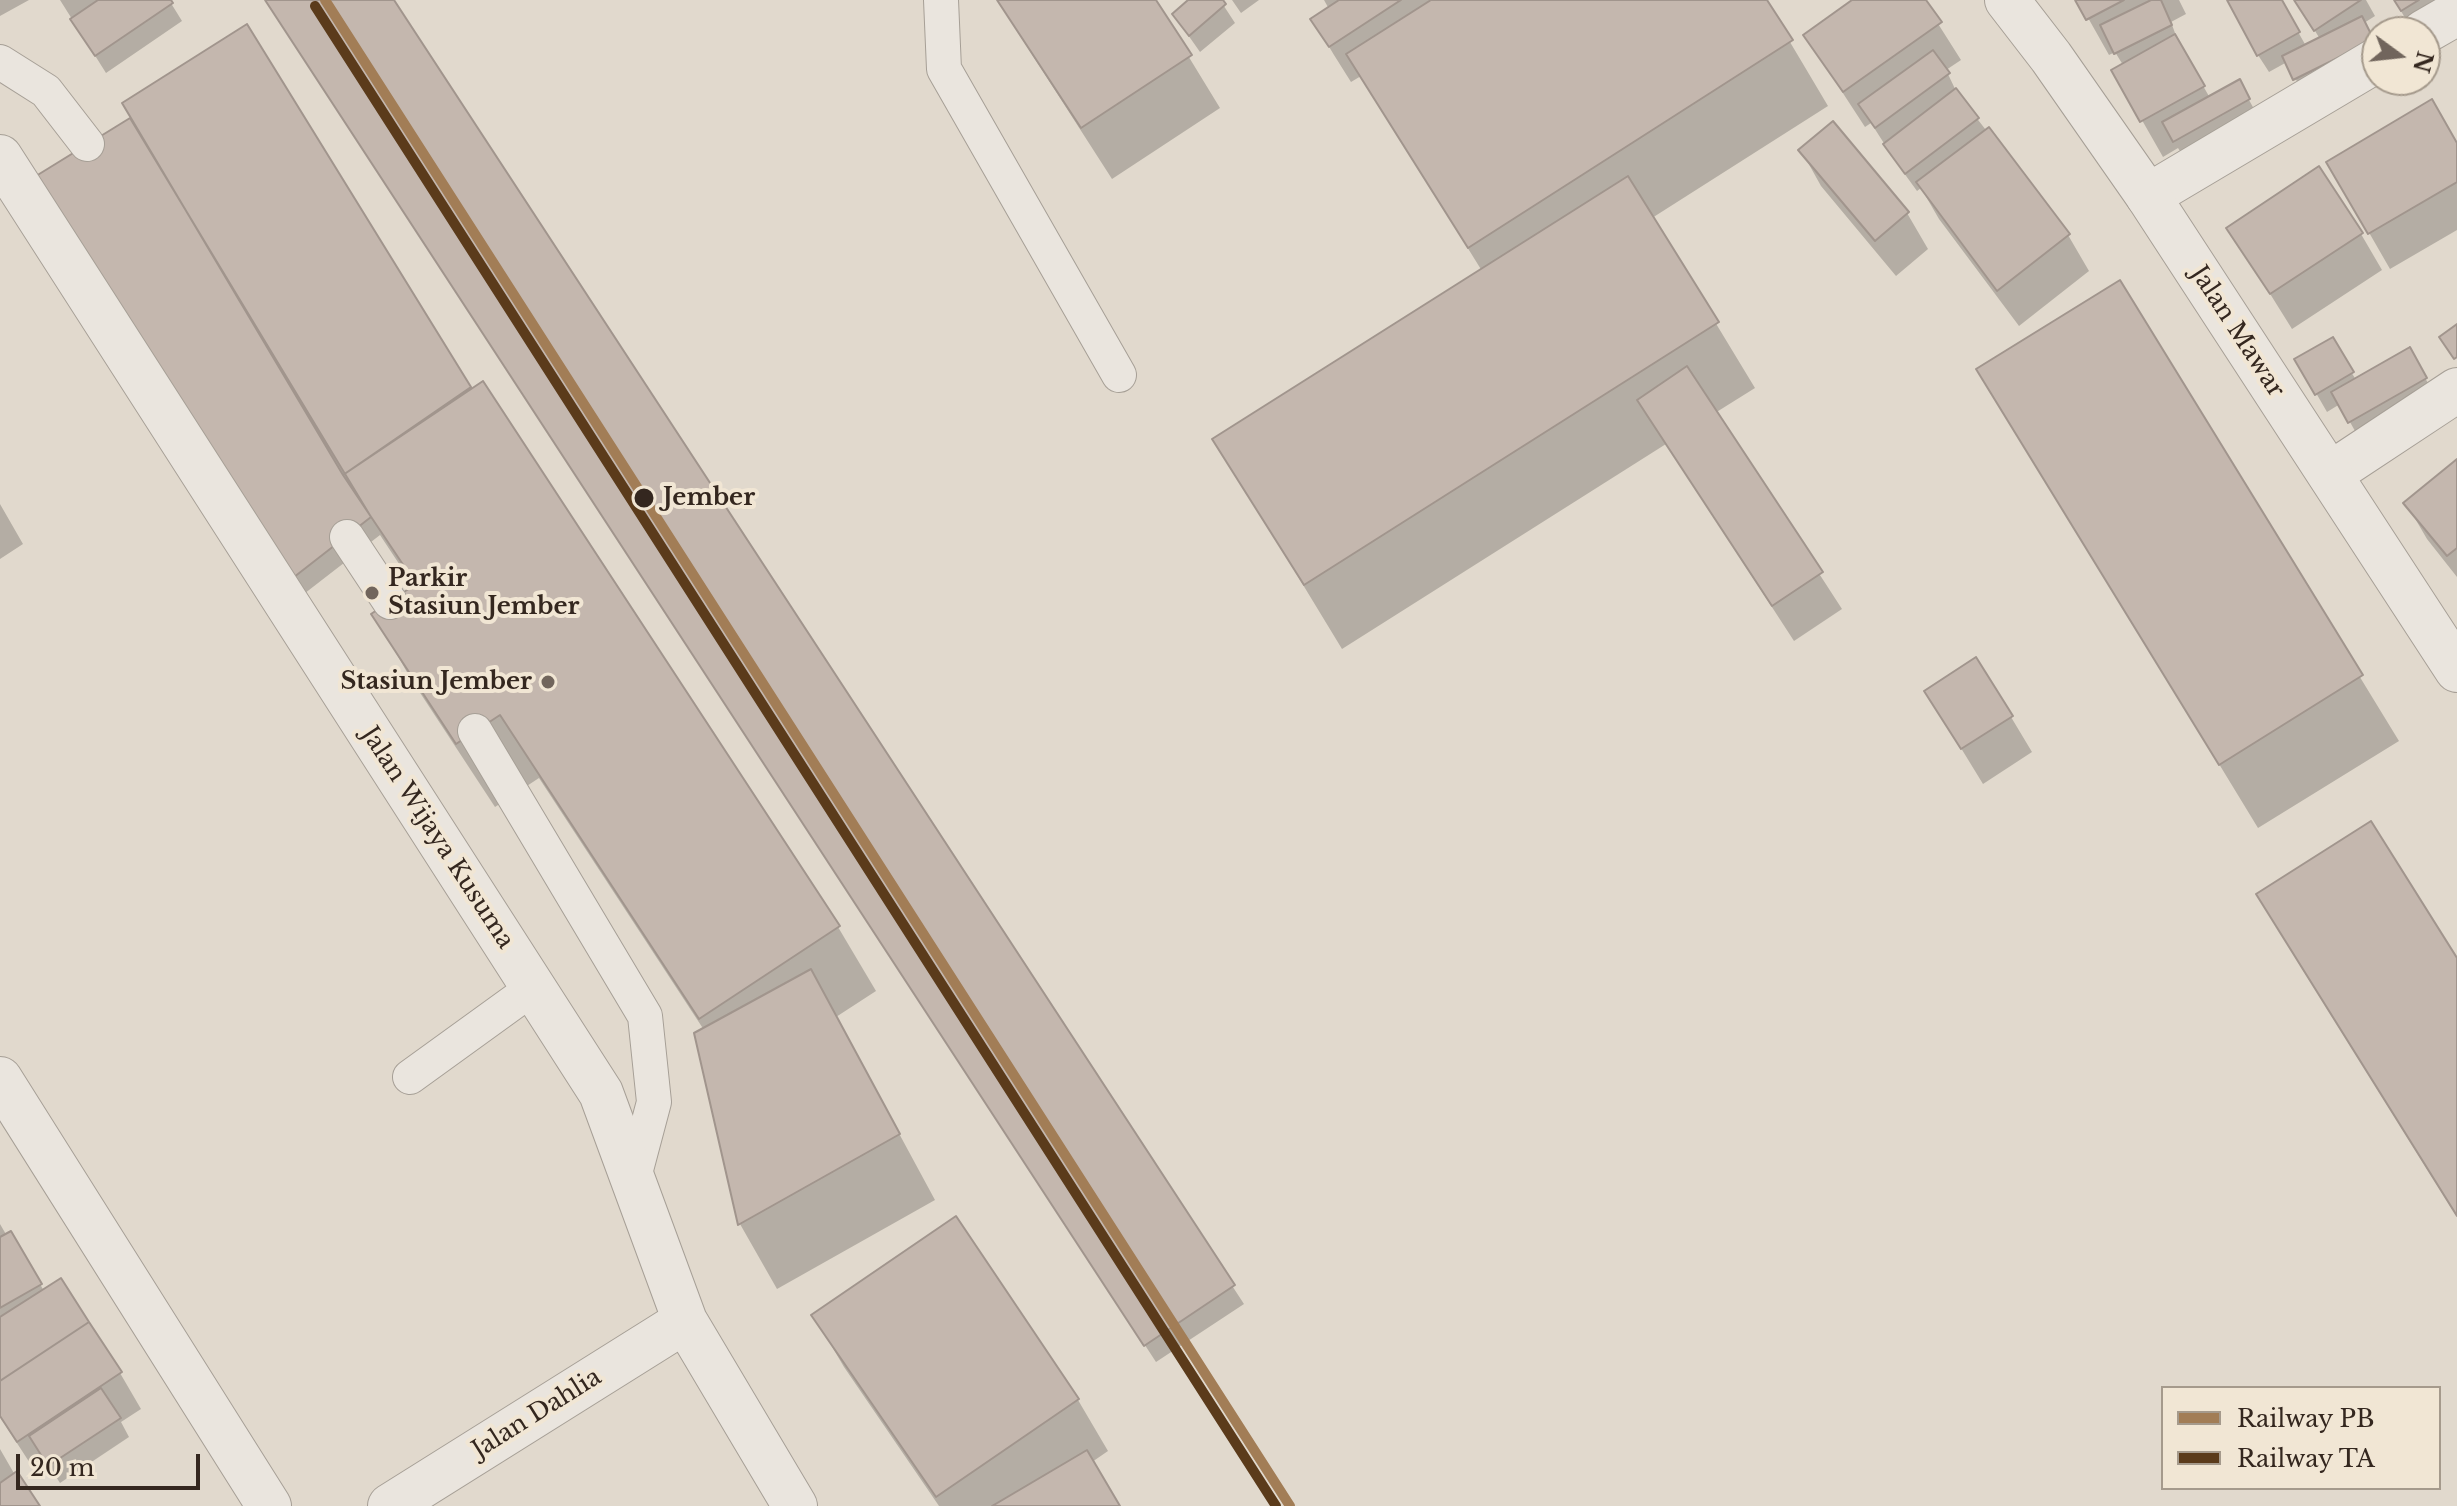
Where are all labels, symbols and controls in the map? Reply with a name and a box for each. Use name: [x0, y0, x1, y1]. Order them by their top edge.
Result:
north arrow: [2361, 16, 2441, 96]
text: N: [2407, 48, 2438, 75]
street label: Jalan Mawar: [2184, 261, 2290, 403]
place label: Jember: [663, 484, 755, 512]
marker: Jember: [632, 486, 656, 510]
place label: Parkir Stasiun Jember: [388, 565, 579, 621]
marker: Parkir Stasiun Jember: [363, 584, 381, 602]
place label: Stasiun Jember: [341, 668, 532, 696]
marker: Stasiun Jember: [539, 673, 557, 691]
street label: Jalan Wijaya Kusuma: [355, 722, 519, 954]
street label: Jalan Dahlia: [467, 1363, 607, 1465]
legend: [2161, 1386, 2441, 1490]
text: Railway PB: [2237, 1404, 2374, 1433]
scale bar: [20, 1438, 204, 1488]
text: Railway TA: [2237, 1444, 2375, 1473]
text: 20 m: [30, 1453, 95, 1482]

